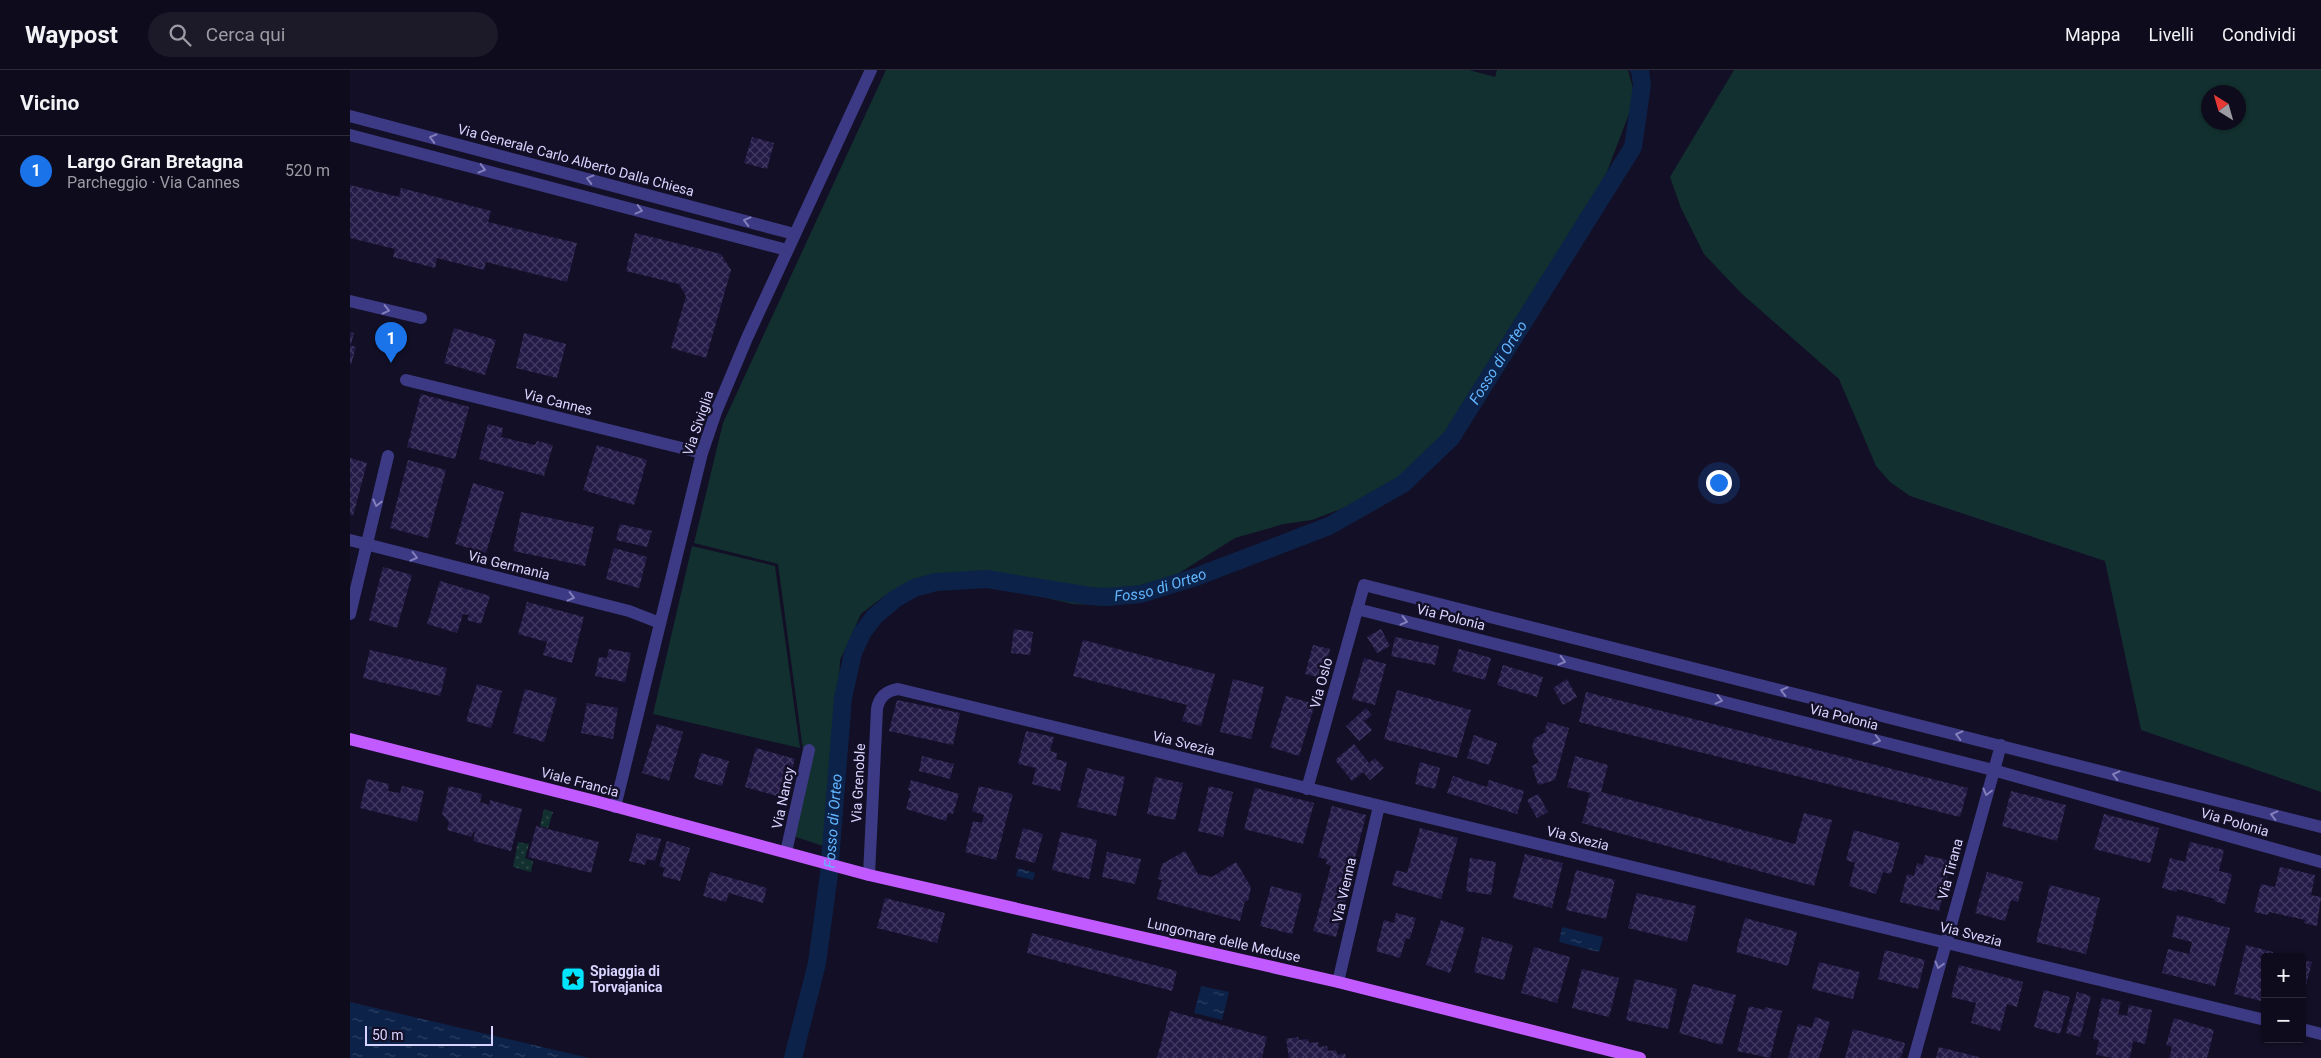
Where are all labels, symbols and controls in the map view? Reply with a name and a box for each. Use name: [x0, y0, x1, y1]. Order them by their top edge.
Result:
search box: [148, 12, 498, 57]
text: Waypost: [25, 21, 118, 49]
icon: search: [166, 21, 194, 49]
text: Cerca qui: [206, 23, 285, 46]
text: Mappa: [2065, 24, 2121, 45]
text: Livelli: [2149, 24, 2194, 45]
text: Condividi: [2222, 24, 2296, 45]
north arrow: [2201, 85, 2246, 130]
text: Vicino: [20, 91, 79, 115]
street label: Via Generale Carlo Alberto Dalla Chiesa: [456, 121, 696, 199]
one-way arrow: [429, 133, 438, 144]
text: Largo Gran Bretagna: [67, 150, 243, 173]
text: 1: [31, 161, 41, 180]
text: 520 m: [285, 161, 330, 180]
one-way arrow: [477, 163, 486, 174]
text: Parcheggio · Via Cannes: [67, 173, 240, 192]
one-way arrow: [586, 174, 595, 185]
one-way arrow: [635, 204, 644, 215]
one-way arrow: [743, 216, 752, 227]
one-way arrow: [381, 304, 390, 315]
water label: Fosso di Orteo: [1465, 318, 1531, 408]
pin: 1: [375, 322, 407, 363]
street label: Via Cannes: [522, 386, 594, 418]
street label: Via Siviglia: [679, 388, 717, 458]
your location: [1706, 470, 1732, 496]
one-way arrow: [372, 499, 383, 508]
street label: Via Germania: [466, 547, 552, 583]
one-way arrow: [409, 551, 417, 561]
water label: Fosso di Orteo: [1113, 565, 1209, 605]
one-way arrow: [567, 591, 575, 601]
street label: Via Polonia: [1415, 601, 1487, 633]
one-way arrow: [1400, 615, 1409, 626]
one-way arrow: [1557, 655, 1566, 666]
street label: Via Oslo: [1307, 656, 1335, 710]
one-way arrow: [1780, 686, 1789, 697]
one-way arrow: [1715, 695, 1723, 705]
street label: Via Polonia: [1808, 701, 1880, 733]
street label: Via Svezia: [1151, 728, 1217, 758]
one-way arrow: [1954, 730, 1963, 741]
one-way arrow: [1872, 734, 1881, 745]
street label: Via Grenoble: [848, 743, 868, 823]
street label: Viale Francia: [539, 764, 621, 800]
street label: Via Nancy: [769, 765, 797, 830]
one-way arrow: [2112, 770, 2121, 781]
water label: Fosso di Orteo: [820, 773, 846, 869]
one-way arrow: [1982, 787, 1993, 796]
street label: Via Polonia: [2199, 805, 2271, 839]
one-way arrow: [2269, 810, 2278, 821]
street label: Via Svezia: [1545, 823, 1611, 853]
street label: Via Tirana: [1934, 837, 1966, 901]
street label: Via Vienna: [1329, 856, 1359, 924]
street label: Lungomare delle Meduse: [1146, 915, 1302, 965]
street label: Via Svezia: [1938, 919, 2004, 949]
map controls: [2261, 953, 2306, 1043]
button: +: [2261, 953, 2306, 998]
one-way arrow: [1935, 961, 1945, 969]
place label: Spiaggia di Torvajanica: [590, 963, 663, 995]
place icon: Spiaggia di Torvajanica: [560, 966, 586, 992]
button: −: [2261, 998, 2306, 1043]
scale bar: [365, 1023, 492, 1046]
text: 50 m: [372, 1027, 404, 1043]

